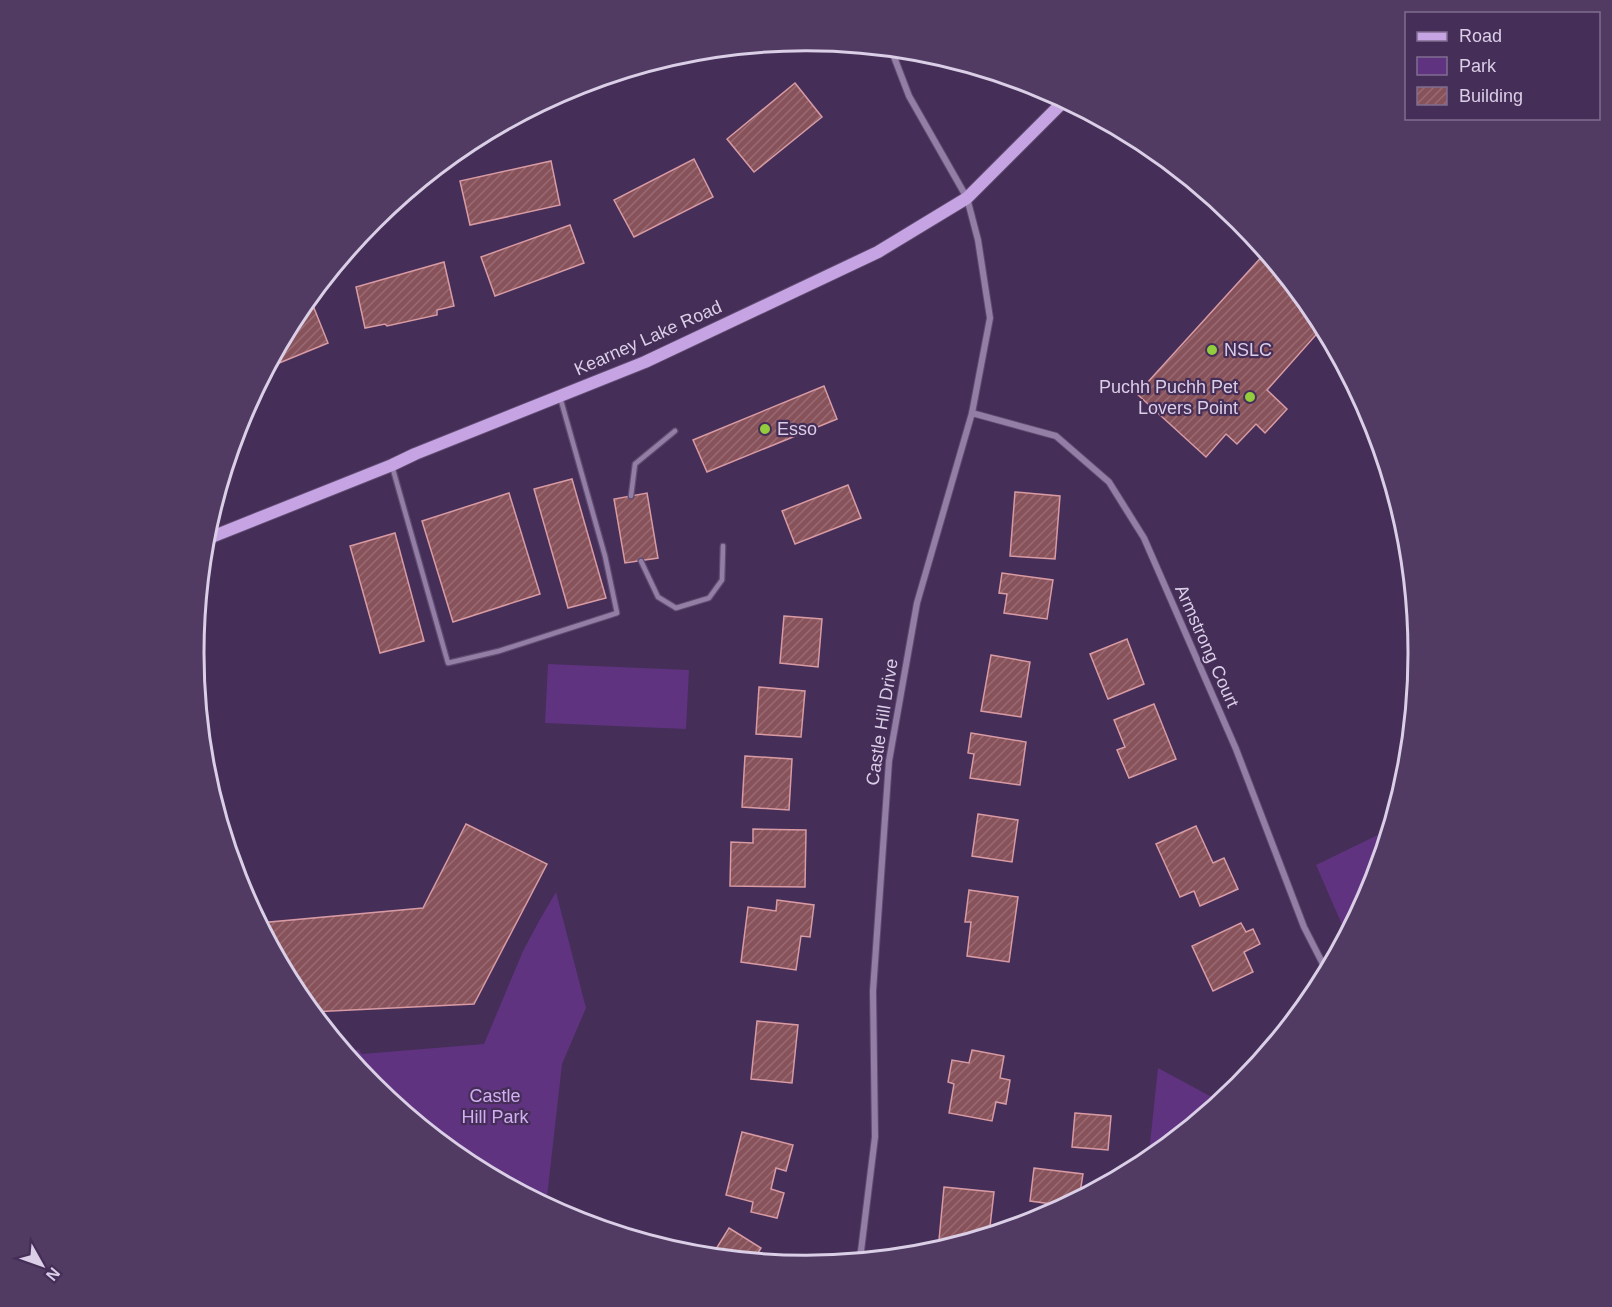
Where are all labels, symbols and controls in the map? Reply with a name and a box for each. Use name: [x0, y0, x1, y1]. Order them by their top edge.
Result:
legend: [1405, 12, 1600, 120]
text: Road: [1459, 26, 1502, 46]
text: Park: [1459, 56, 1497, 76]
text: Building: [1459, 86, 1523, 106]
street label: Kearney Lake Road: [571, 297, 725, 379]
place label: NSLC: [1224, 340, 1272, 360]
marker: NSLC: [1205, 343, 1219, 357]
place label: Puchh Puchh Pet Lovers Point: [1099, 377, 1238, 418]
marker: Puchh Puchh Pet Lovers Point: [1243, 390, 1257, 404]
place label: Esso: [777, 419, 817, 439]
marker: Esso: [758, 422, 772, 436]
street label: Armstrong Court: [1171, 582, 1243, 710]
street label: Castle Hill Drive: [862, 657, 902, 787]
park label: Castle Hill Park: [461, 1086, 530, 1127]
north arrow: [12, 1235, 72, 1295]
text: N: [43, 1264, 63, 1284]

